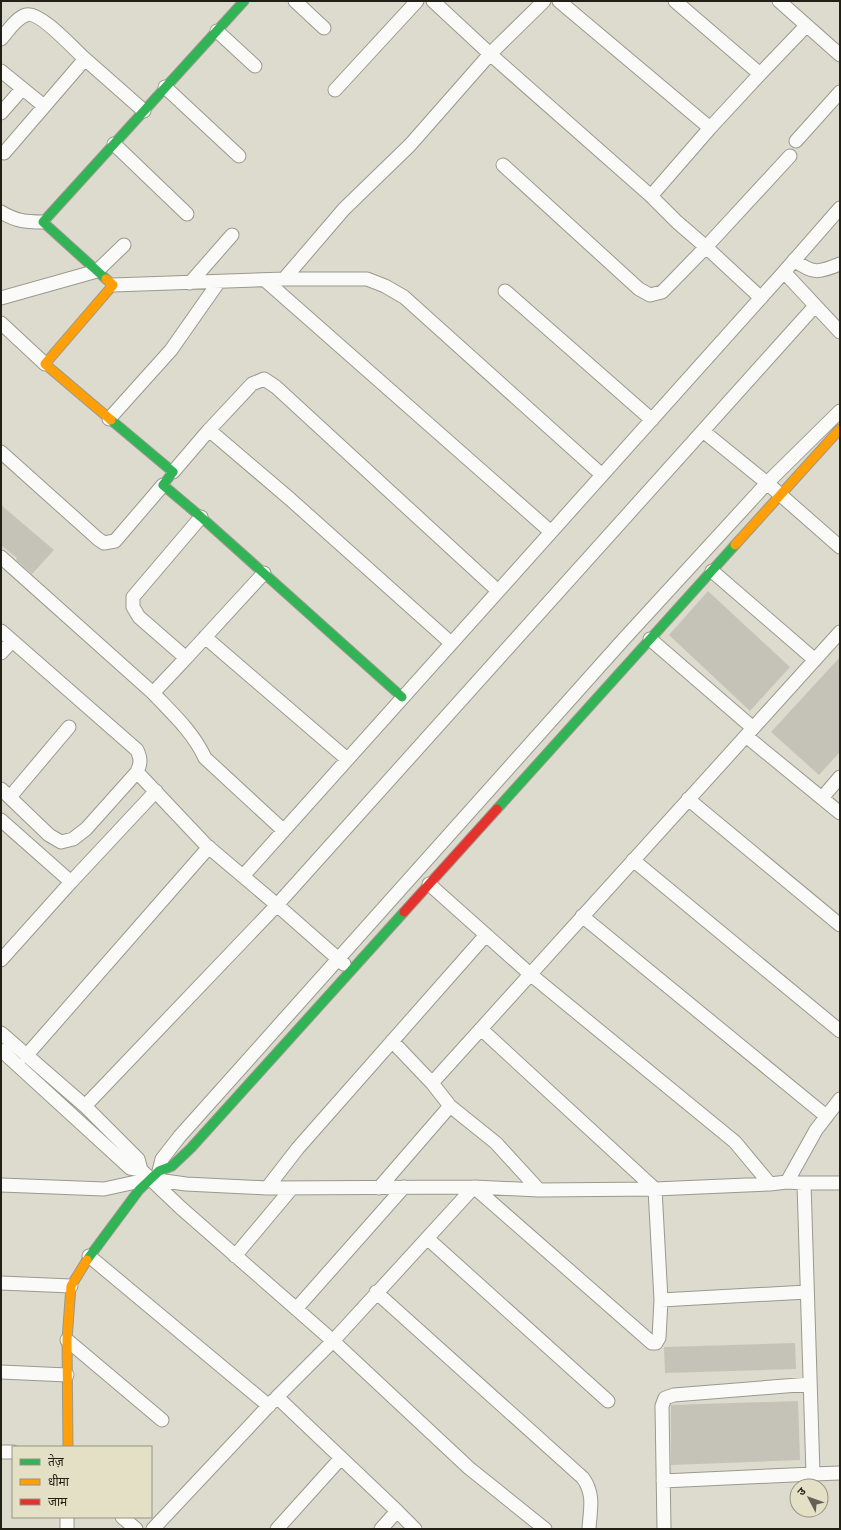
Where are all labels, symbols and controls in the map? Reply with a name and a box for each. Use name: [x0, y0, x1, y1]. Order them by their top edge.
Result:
legend: [12, 1446, 152, 1518]
text: तेज़: [48, 1454, 65, 1469]
text: धीमा: [48, 1474, 70, 1489]
north arrow: [789, 1478, 829, 1518]
text: उ: [795, 1485, 809, 1498]
text: जाम: [48, 1495, 68, 1509]

